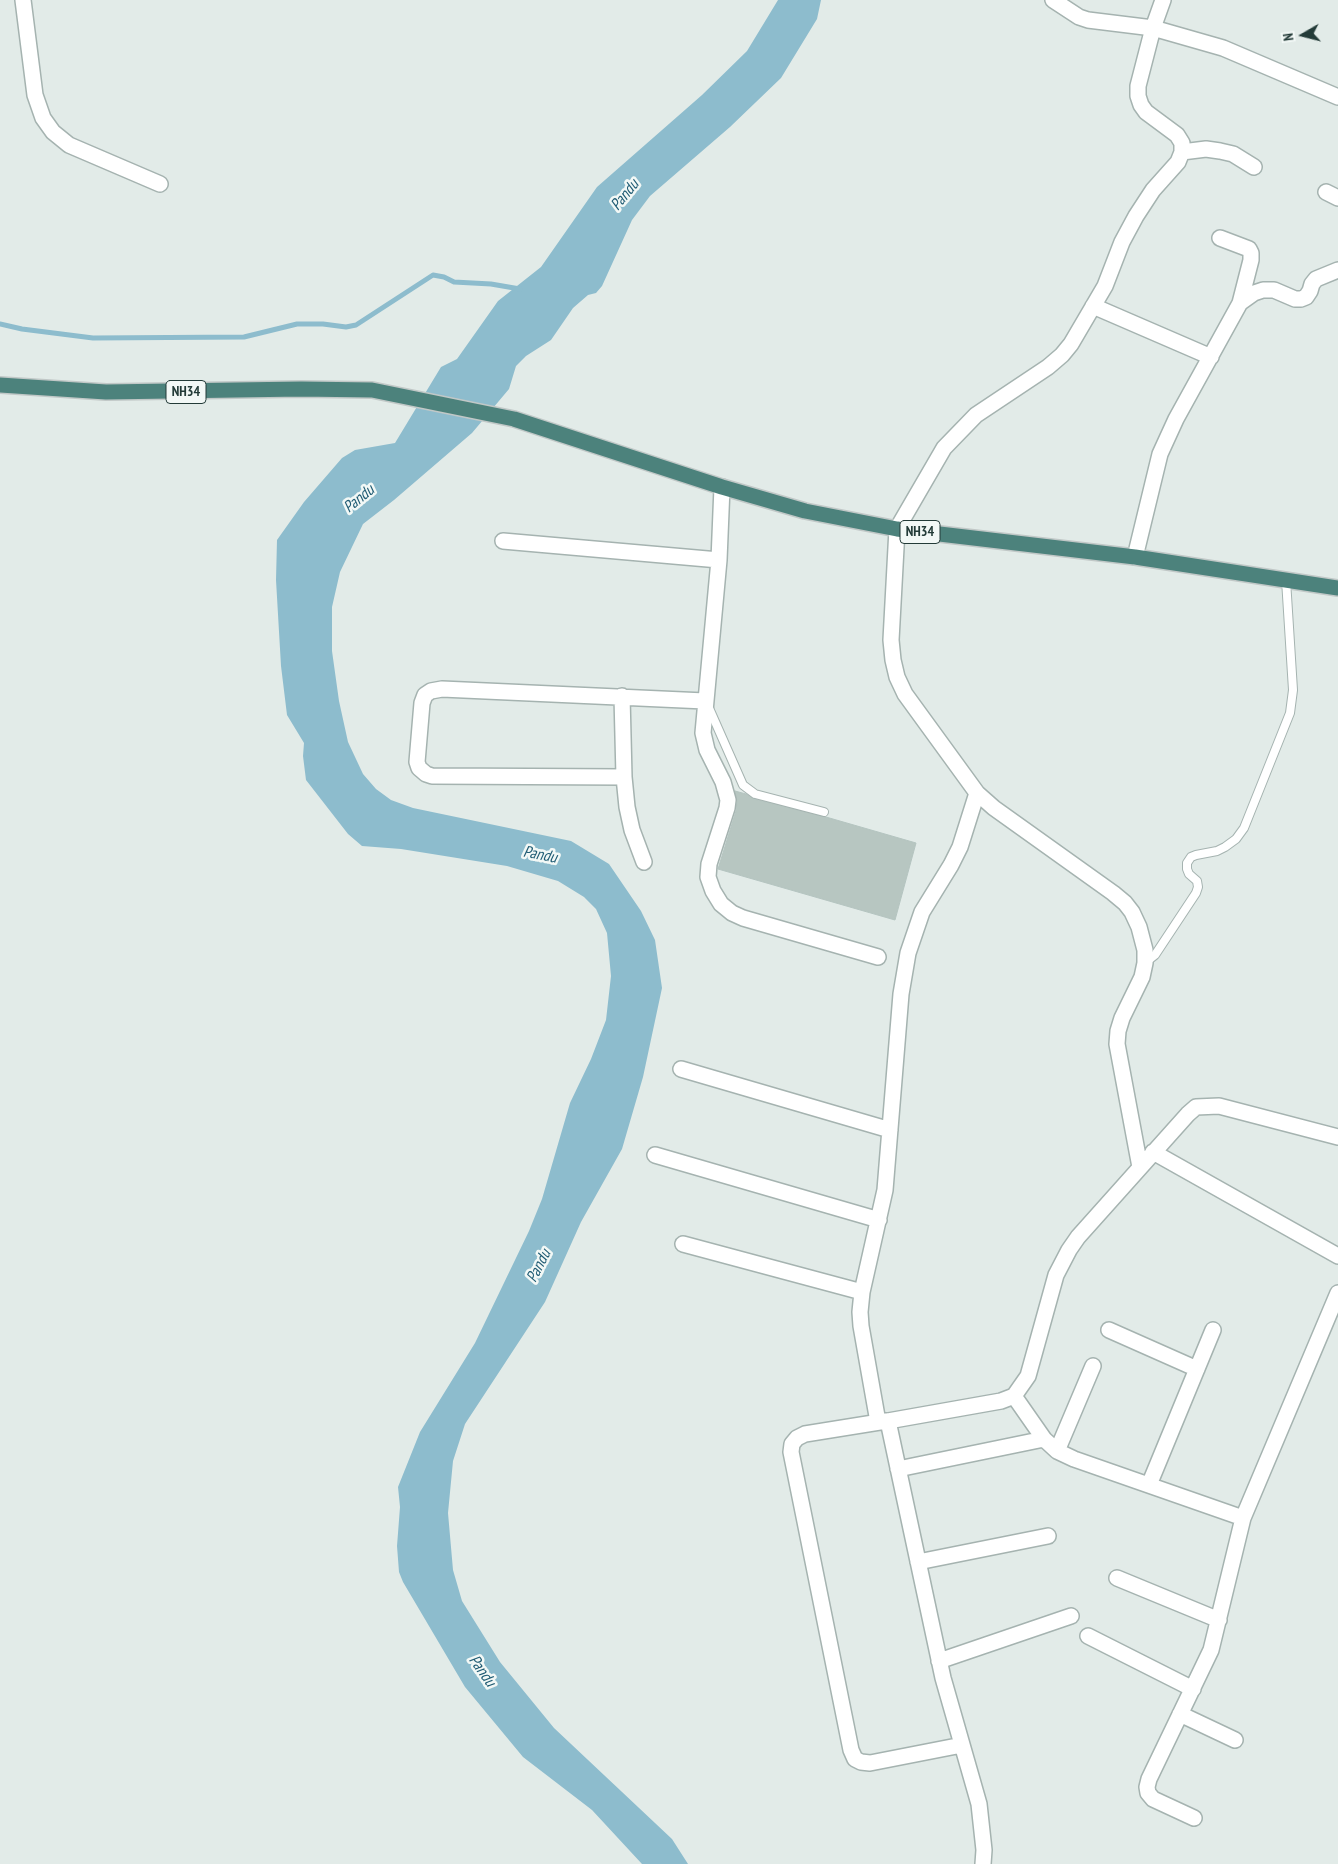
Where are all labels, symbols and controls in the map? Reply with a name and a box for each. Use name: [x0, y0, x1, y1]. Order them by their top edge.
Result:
north arrow: [1278, 10, 1328, 60]
text: N: [1279, 32, 1298, 42]
water label: Pandu: [607, 176, 643, 214]
road number: NH34: [166, 381, 206, 404]
water label: Pandu: [340, 481, 378, 517]
road number: NH34: [900, 520, 940, 544]
water label: Pandu: [521, 842, 559, 868]
water label: Pandu: [523, 1246, 555, 1286]
water label: Pandu: [464, 1652, 500, 1690]

